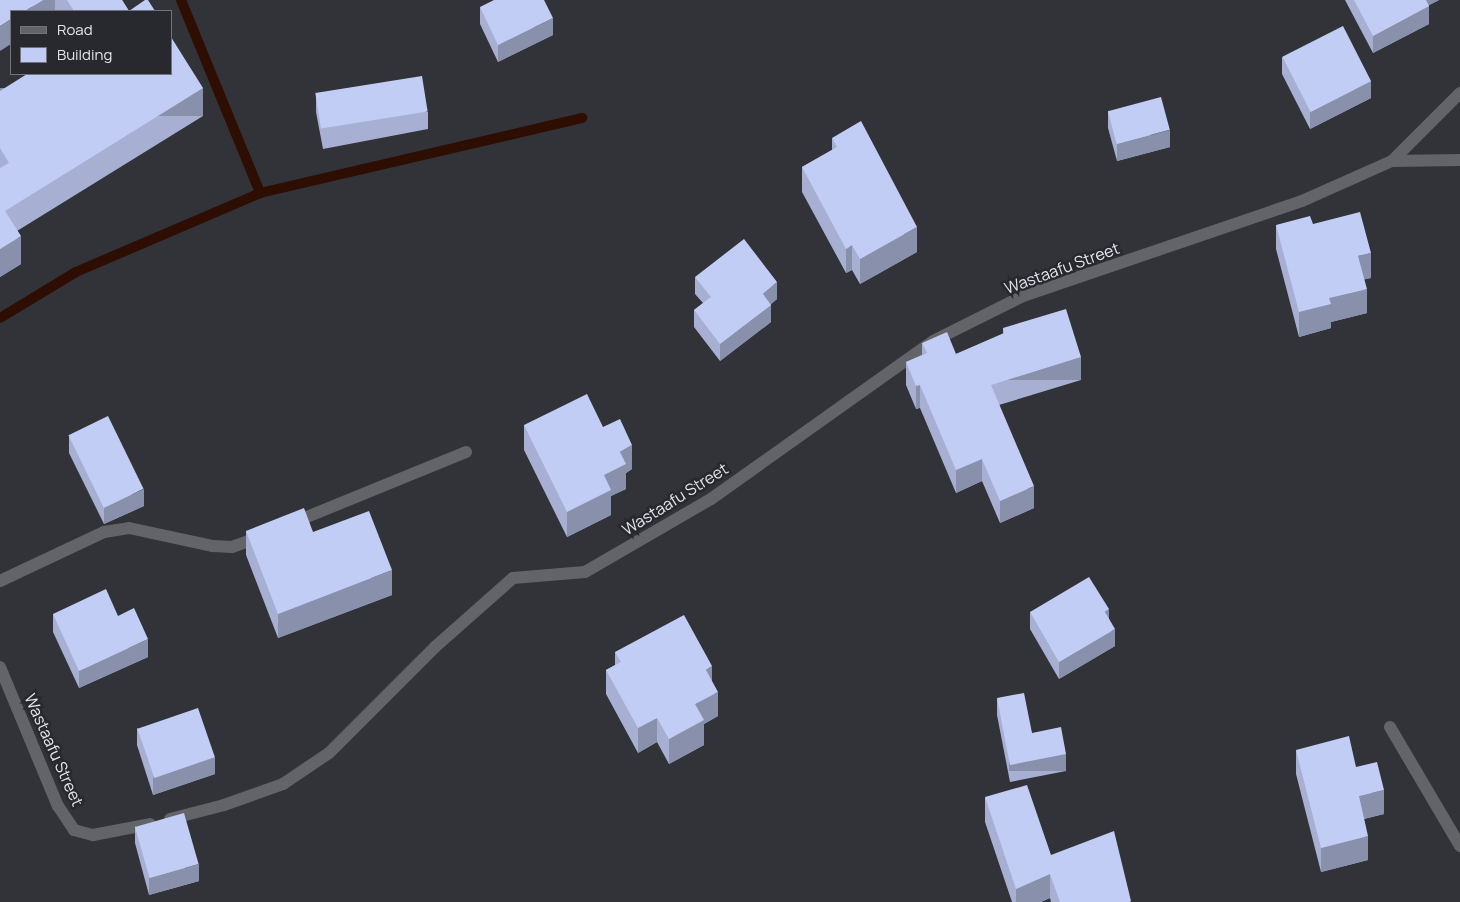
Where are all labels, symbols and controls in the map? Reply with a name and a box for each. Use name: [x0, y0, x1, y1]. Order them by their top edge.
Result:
legend: [10, 10, 172, 75]
text: Road: [57, 19, 93, 40]
text: Building: [57, 44, 112, 65]
street label: Wastaafu Street: [1002, 238, 1122, 298]
street label: Wastaafu Street: [619, 459, 731, 539]
street label: Wastaafu Street: [21, 691, 87, 809]

